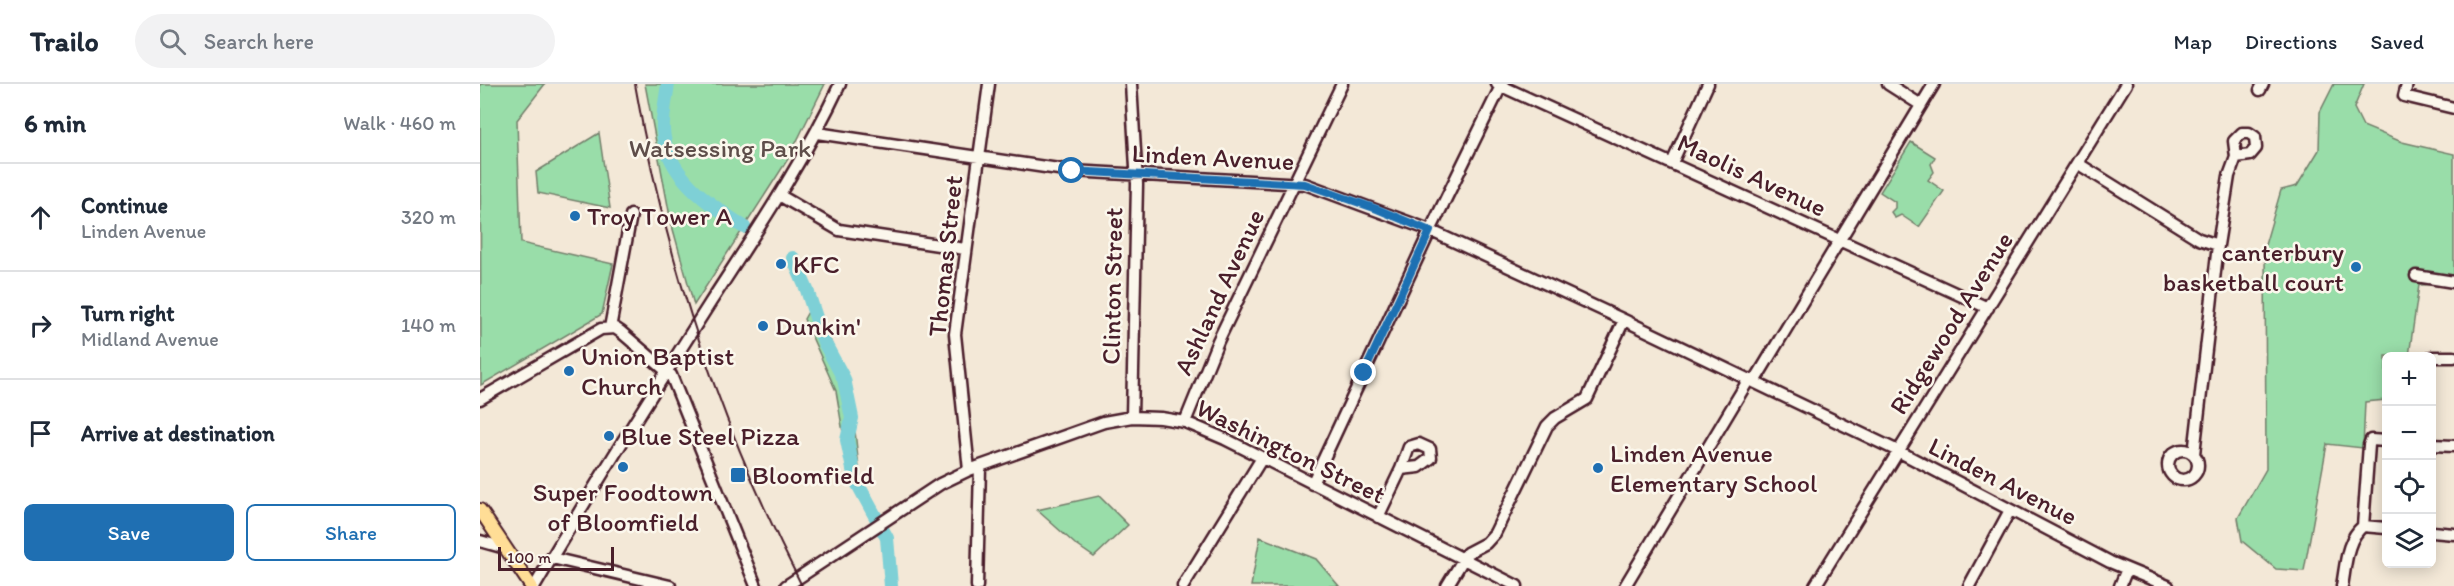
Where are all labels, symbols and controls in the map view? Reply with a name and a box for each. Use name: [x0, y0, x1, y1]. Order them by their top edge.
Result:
search box: [135, 14, 555, 68]
text: Trailo: [30, 24, 99, 58]
icon: search: [156, 25, 189, 58]
text: Search here: [204, 28, 314, 55]
text: Map: [2174, 29, 2212, 54]
text: Directions: [2245, 29, 2337, 54]
text: Saved: [2370, 29, 2424, 54]
text: 6 min: [24, 107, 86, 139]
text: Walk · 460 m: [343, 111, 456, 135]
street label: Maolis Avenue: [1672, 126, 1832, 224]
park label: Watsessing Park: [629, 132, 811, 164]
street label: Linden Avenue: [1131, 137, 1295, 177]
route start: [1058, 157, 1084, 183]
street label: Thomas Street: [921, 174, 969, 338]
text: Continue: [81, 192, 168, 219]
place label: Troy Tower A: [587, 200, 733, 232]
icon: ahead: [24, 201, 57, 234]
street label: Ashland Avenue: [1167, 204, 1271, 380]
text: 320 m: [401, 205, 456, 229]
street label: Clinton Street: [1095, 207, 1129, 365]
marker: Troy Tower A: [568, 209, 582, 223]
text: Linden Avenue: [81, 219, 206, 243]
street label: Ridgewood Avenue: [1882, 226, 2020, 420]
place label: canterbury basketball court: [2163, 236, 2344, 298]
place label: KFC: [793, 248, 840, 280]
marker: KFC: [774, 257, 788, 271]
marker: canterbury basketball court: [2349, 260, 2363, 274]
text: Turn right: [81, 300, 175, 327]
icon: right: [24, 309, 57, 342]
place label: Dunkin': [775, 310, 861, 342]
text: 140 m: [401, 313, 456, 337]
marker: Dunkin': [756, 319, 770, 333]
text: Midland Avenue: [81, 327, 219, 351]
place label: Union Baptist Church: [581, 340, 735, 402]
map controls: [2382, 352, 2436, 568]
button: +: [2382, 352, 2436, 406]
route end: [1350, 359, 1376, 385]
marker: Union Baptist Church: [562, 364, 576, 378]
street label: Washington Street: [1191, 391, 1391, 511]
button: −: [2382, 406, 2436, 460]
icon: arrive: [24, 417, 57, 450]
text: Arrive at destination: [81, 420, 275, 447]
place label: Blue Steel Pizza: [621, 420, 800, 452]
marker: Blue Steel Pizza: [602, 429, 616, 443]
street label: Linden Avenue: [1923, 430, 2083, 532]
place label: Linden Avenue Elementary School: [1610, 437, 1817, 499]
place label: Bloomfield: [752, 459, 875, 491]
marker: Super Foodtown of Bloomfield: [616, 460, 630, 474]
button: locate: [2382, 460, 2436, 514]
marker: Linden Avenue Elementary School: [1591, 461, 1605, 475]
marker: Bloomfield: [729, 466, 747, 484]
place label: Super Foodtown of Bloomfield: [533, 476, 713, 538]
button: Save: [24, 504, 234, 561]
button: Share: [246, 504, 456, 561]
button: layers: [2382, 514, 2436, 568]
scale bar: [498, 544, 614, 572]
text: 100 m: [507, 548, 551, 567]

